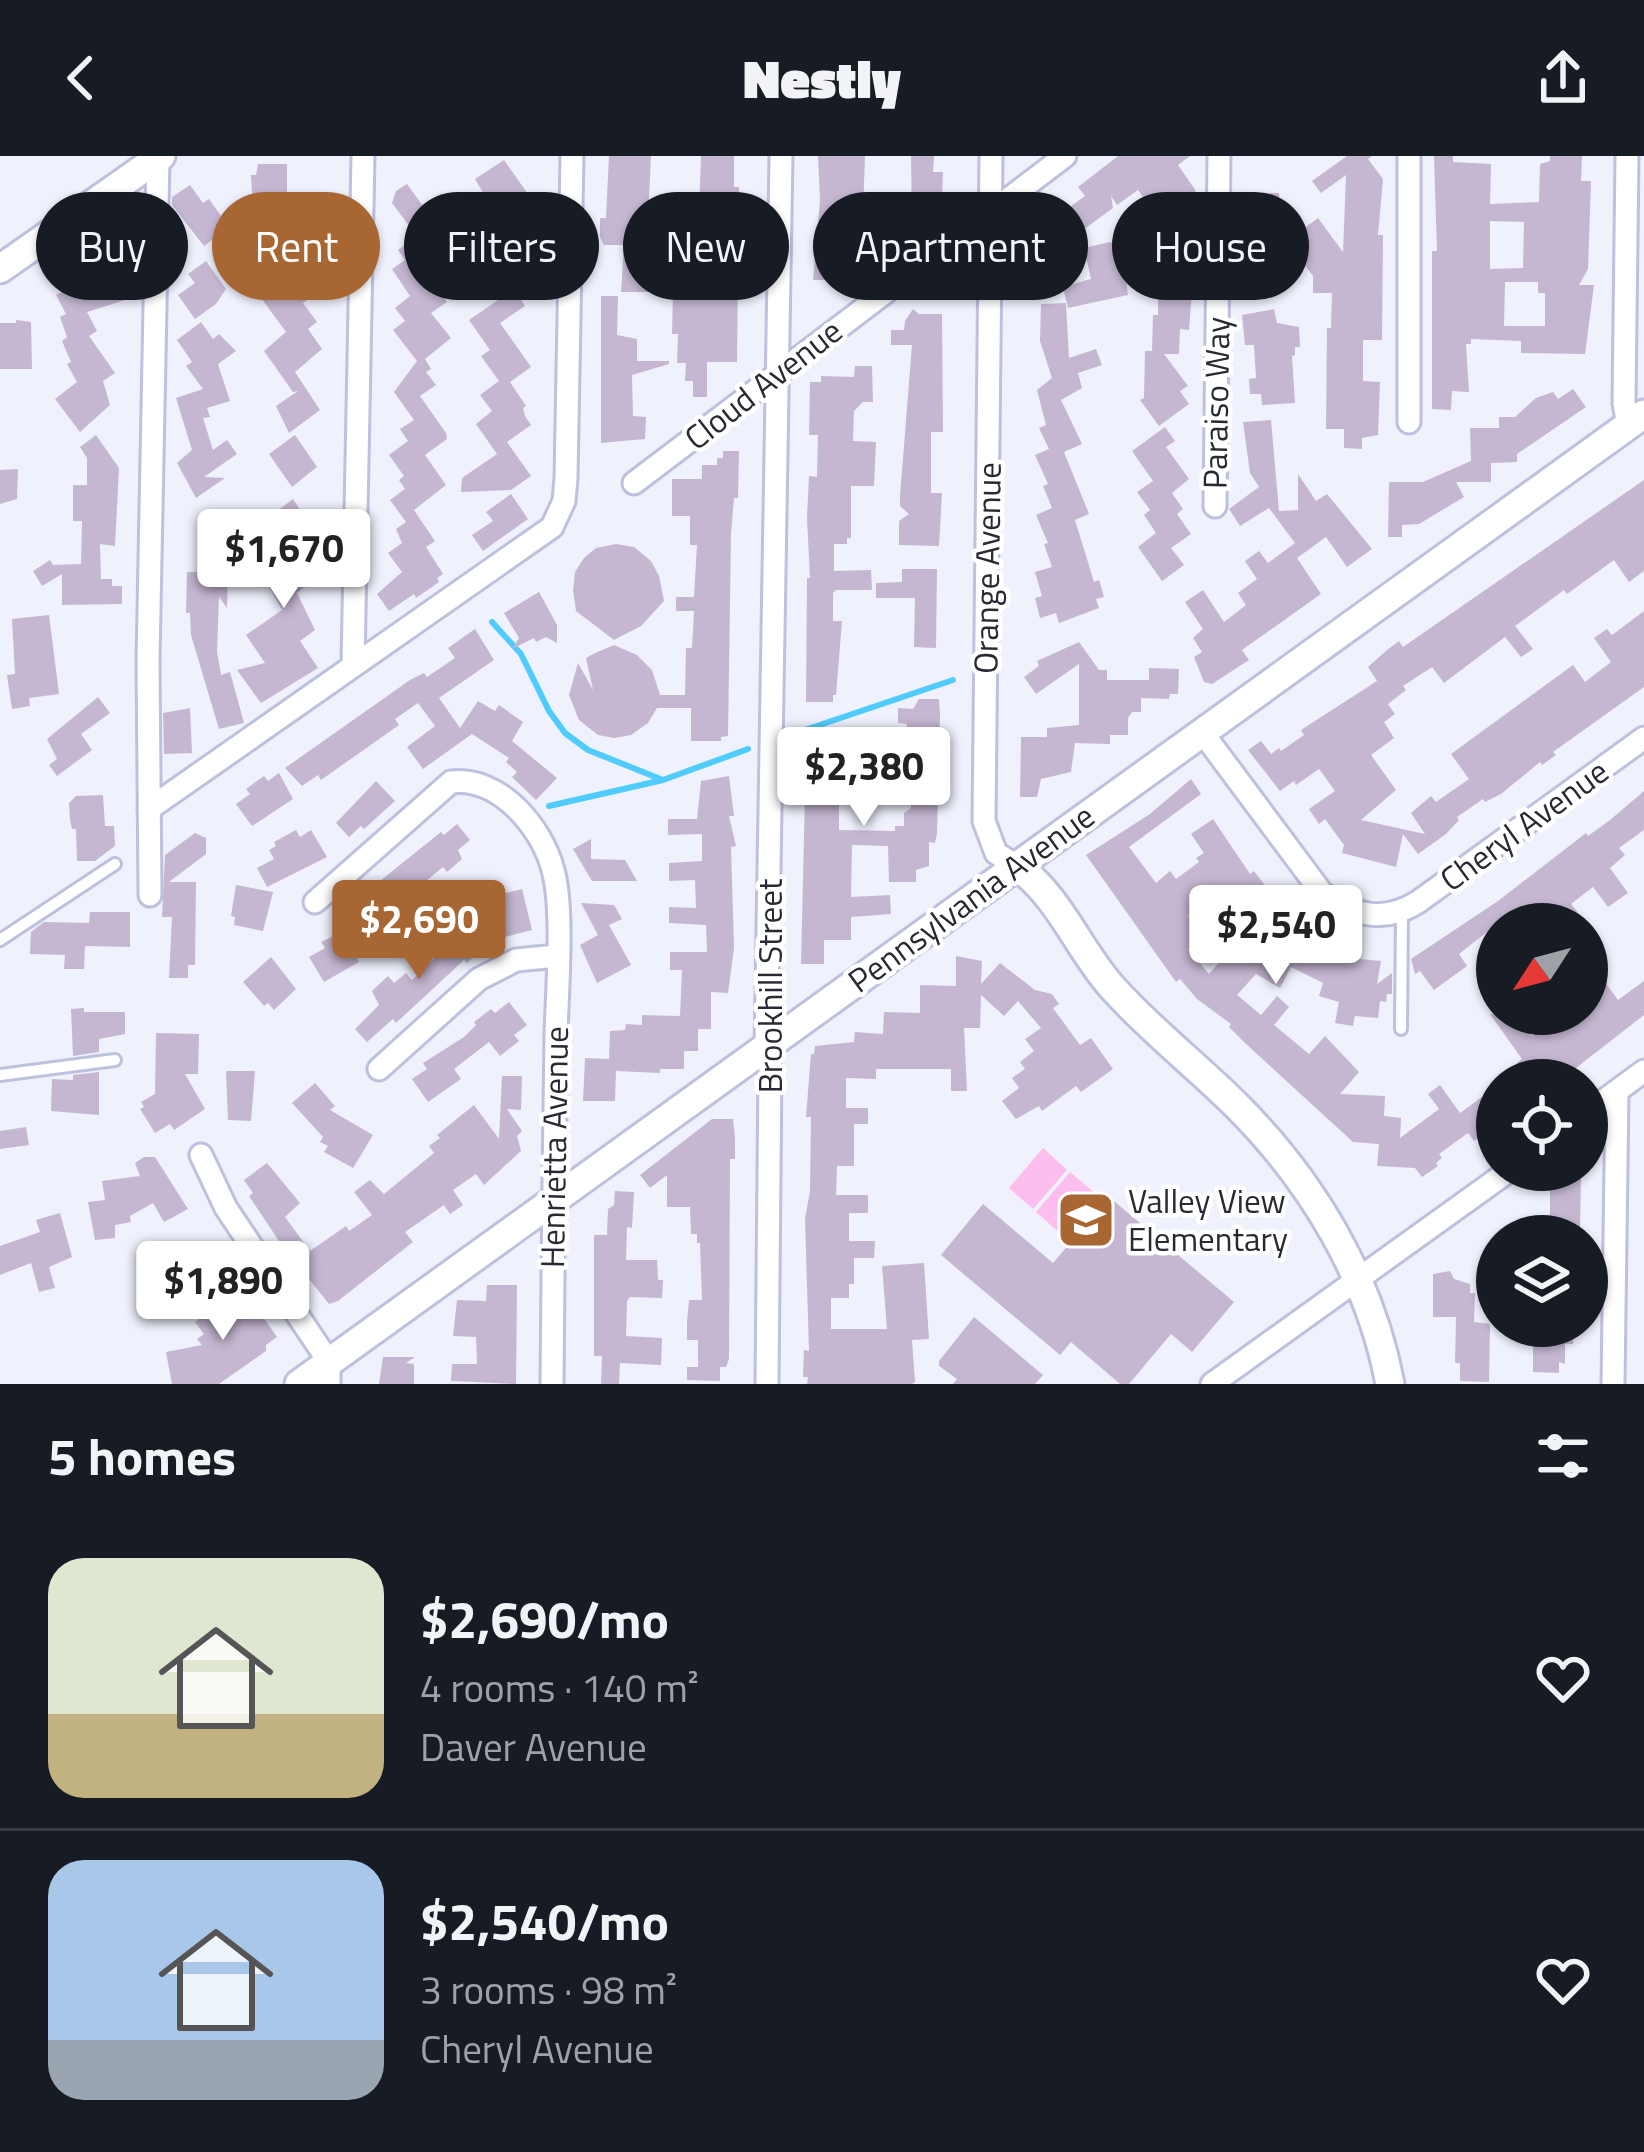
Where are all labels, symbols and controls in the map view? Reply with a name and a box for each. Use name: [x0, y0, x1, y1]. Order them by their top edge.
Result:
text: Nestly: [743, 37, 901, 119]
icon: back: [48, 45, 114, 111]
icon: share: [1530, 45, 1596, 111]
chip: Buy: [36, 192, 188, 300]
chip: Rent: [212, 192, 380, 300]
chip: Filters: [404, 192, 599, 300]
chip: New: [623, 192, 789, 300]
chip: Apartment: [813, 192, 1088, 300]
chip: House: [1112, 192, 1309, 300]
street label: Cloud Avenue: [673, 306, 853, 462]
street label: Paraiso Way: [1190, 316, 1242, 490]
street label: Orange Avenue: [960, 462, 1014, 674]
pin: $1,670: [186, 509, 382, 611]
text: $1,670: [224, 518, 344, 577]
pin: $2,380: [766, 727, 962, 829]
text: $2,380: [804, 736, 924, 795]
street label: Cheryl Avenue: [1429, 747, 1619, 903]
street label: Pennsylvania Avenue: [837, 791, 1105, 1005]
street label: Brookhill Street: [745, 878, 795, 1093]
pin: $2,690: [321, 880, 517, 982]
pin: $2,540: [1178, 885, 1374, 987]
text: $2,690: [359, 889, 479, 948]
text: $2,540: [1216, 894, 1336, 953]
north arrow: [1476, 903, 1608, 1035]
map controls: [1476, 903, 1608, 1347]
street label: Henrietta Avenue: [527, 1026, 581, 1268]
button: locate: [1476, 1059, 1608, 1191]
place label: Valley View Elementary: [1128, 1176, 1288, 1264]
school or university icon: Valley View Elementary: [1055, 1189, 1117, 1251]
button: layers: [1476, 1215, 1608, 1347]
pin: $1,890: [125, 1241, 321, 1343]
text: $1,890: [163, 1250, 283, 1309]
text: 5 homes: [48, 1417, 236, 1495]
icon: filters: [1530, 1423, 1596, 1489]
text: $2,690/mo: [420, 1580, 669, 1658]
icon: home: [144, 1606, 288, 1750]
icon: heart: [1530, 1645, 1596, 1711]
text: 4 rooms · 140 m²: [420, 1658, 699, 1717]
text: Daver Avenue: [420, 1717, 647, 1776]
text: $2,540/mo: [420, 1882, 669, 1960]
icon: home: [144, 1908, 288, 2052]
icon: heart: [1530, 1947, 1596, 2013]
text: 3 rooms · 98 m²: [420, 1960, 677, 2019]
text: Cheryl Avenue: [420, 2019, 654, 2078]

